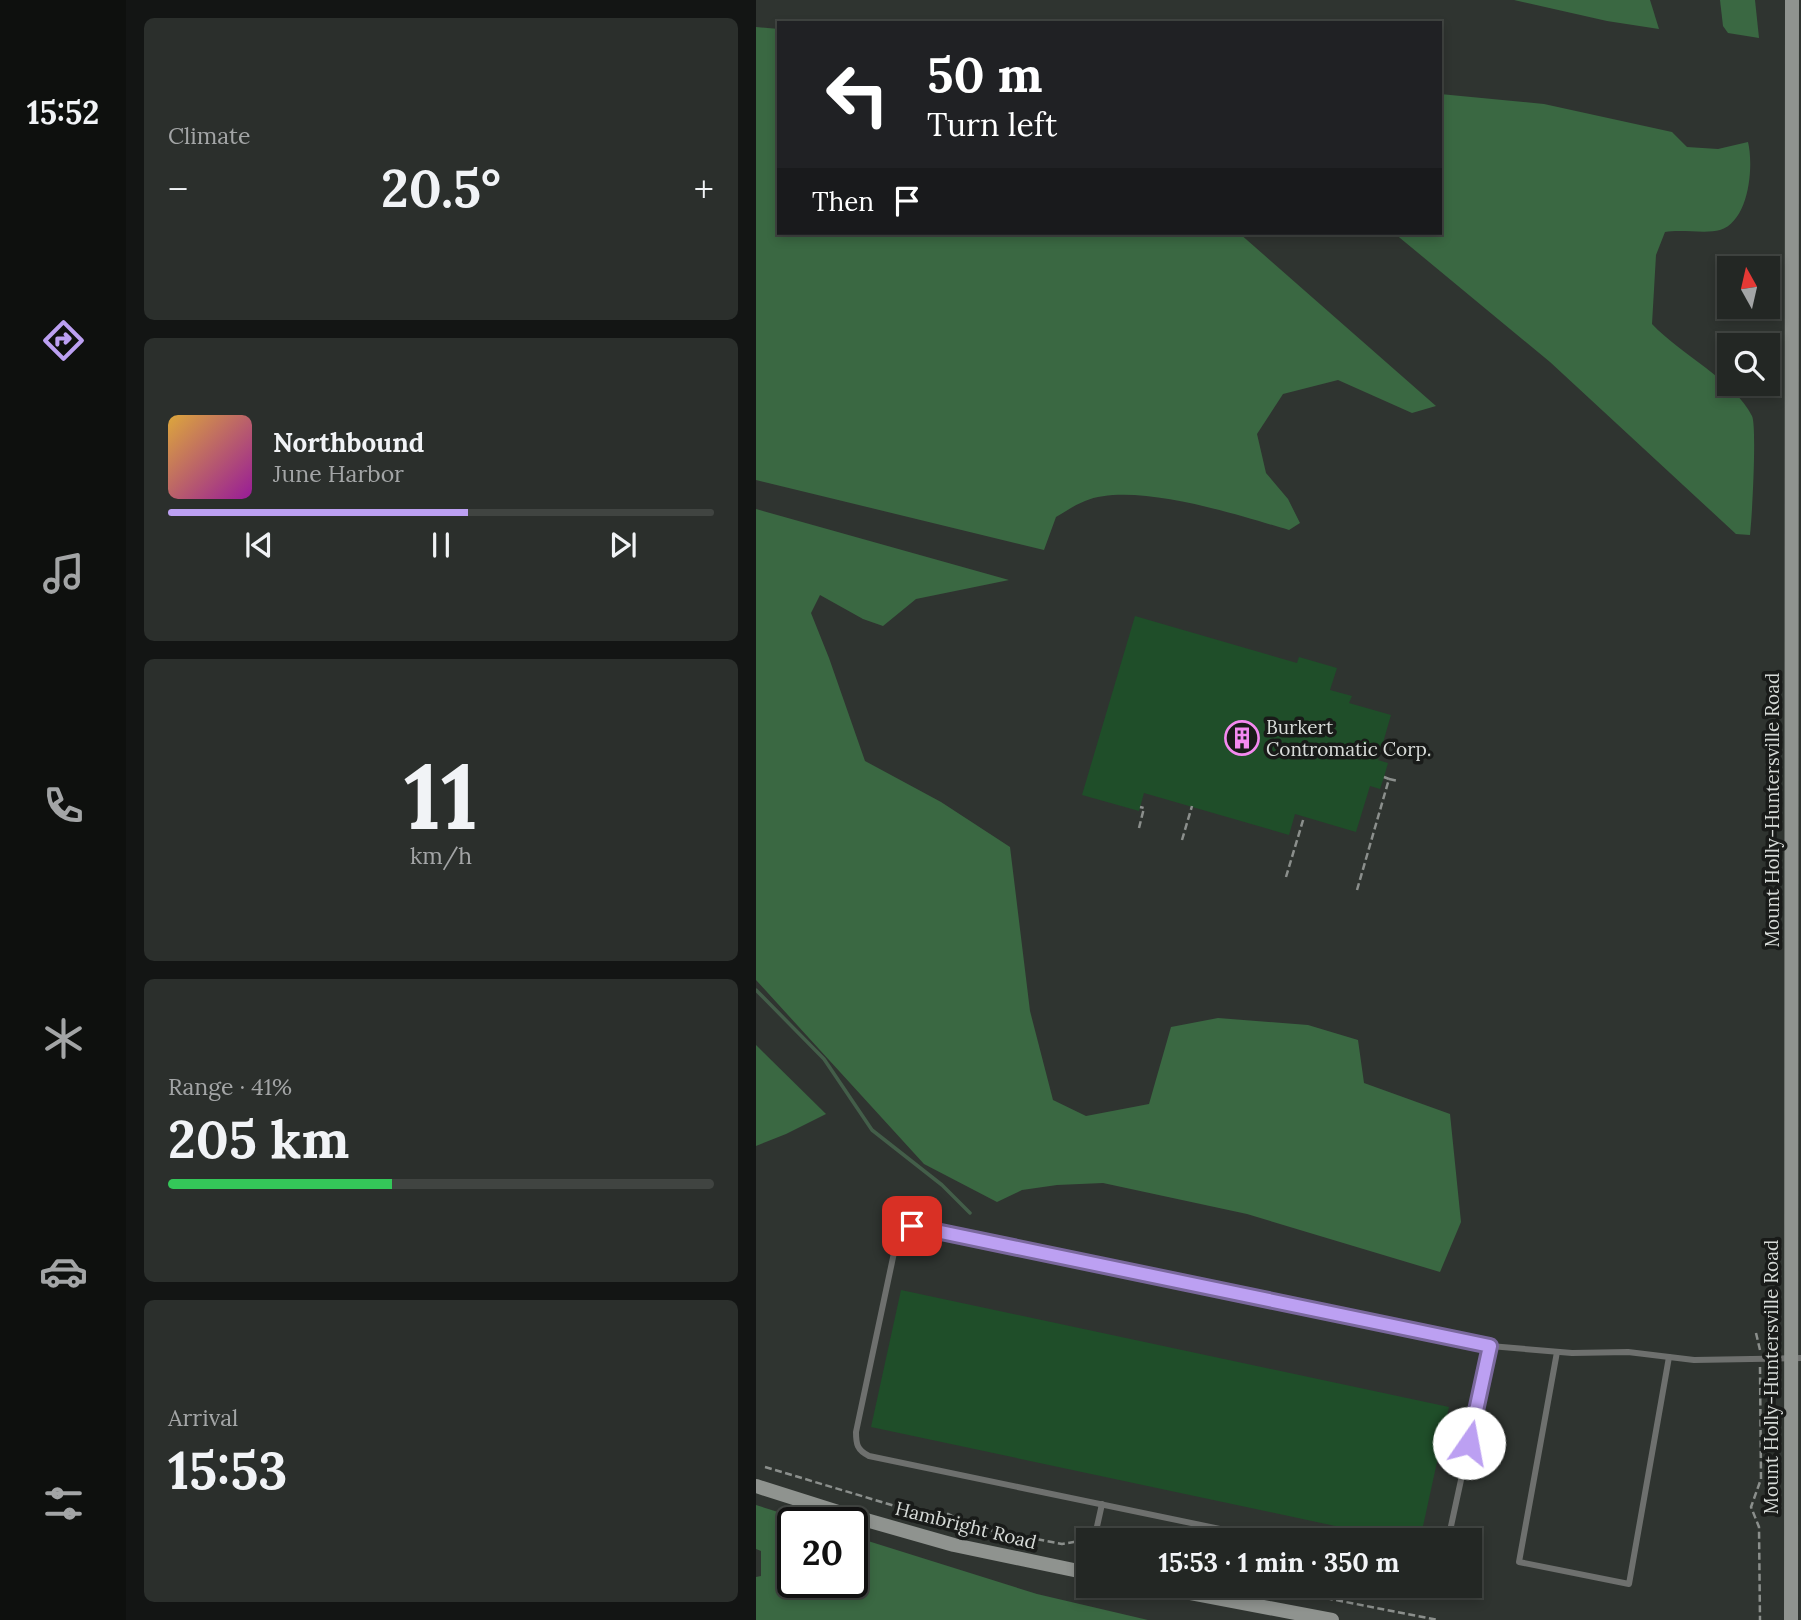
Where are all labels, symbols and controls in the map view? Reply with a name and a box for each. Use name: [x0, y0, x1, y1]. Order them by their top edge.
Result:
text: 50 m: [927, 43, 1043, 105]
icon: left: [812, 49, 903, 140]
text: 15:52: [27, 92, 99, 133]
text: Turn left: [927, 104, 1057, 145]
text: Climate: [168, 121, 250, 150]
text: 20.5°: [381, 155, 501, 221]
text: −: [168, 165, 188, 213]
text: +: [694, 165, 714, 213]
icon: arrive: [888, 182, 926, 220]
text: Then: [812, 185, 874, 218]
north arrow: [1717, 256, 1780, 318]
map controls: [1717, 256, 1780, 396]
icon: directions: [39, 316, 88, 365]
button: search: [1717, 333, 1780, 396]
text: Northbound: [273, 426, 424, 459]
text: June Harbor: [273, 459, 404, 488]
icon: previous: [240, 526, 278, 564]
icon: pause: [422, 526, 460, 564]
icon: next: [604, 526, 642, 564]
icon: music: [39, 549, 88, 598]
street label: Mount Holly-Huntersville Road: [1760, 673, 1784, 947]
place label: Burkert Contromatic Corp.: [1266, 715, 1431, 761]
building icon: Burkert Contromatic Corp.: [1223, 719, 1261, 757]
text: 11: [404, 737, 478, 854]
icon: phone: [39, 781, 88, 830]
text: km/h: [410, 841, 472, 870]
icon: climate: [39, 1014, 88, 1063]
text: Range · 41%: [168, 1072, 292, 1101]
text: 205 km: [168, 1106, 349, 1172]
pin: [882, 1196, 942, 1256]
icon: arrive: [893, 1207, 931, 1245]
street label: Mount Holly-Huntersville Road: [1759, 1240, 1783, 1514]
icon: car: [39, 1247, 88, 1296]
text: Arrival: [168, 1403, 238, 1432]
position arrow: [1432, 1406, 1506, 1480]
text: 15:53: [168, 1437, 287, 1503]
icon: filters: [39, 1479, 88, 1528]
street label: Hambright Road: [893, 1496, 1039, 1554]
speed limit sign: 20: [777, 1507, 868, 1598]
text: 15:53 · 1 min · 350 m: [1158, 1546, 1400, 1579]

